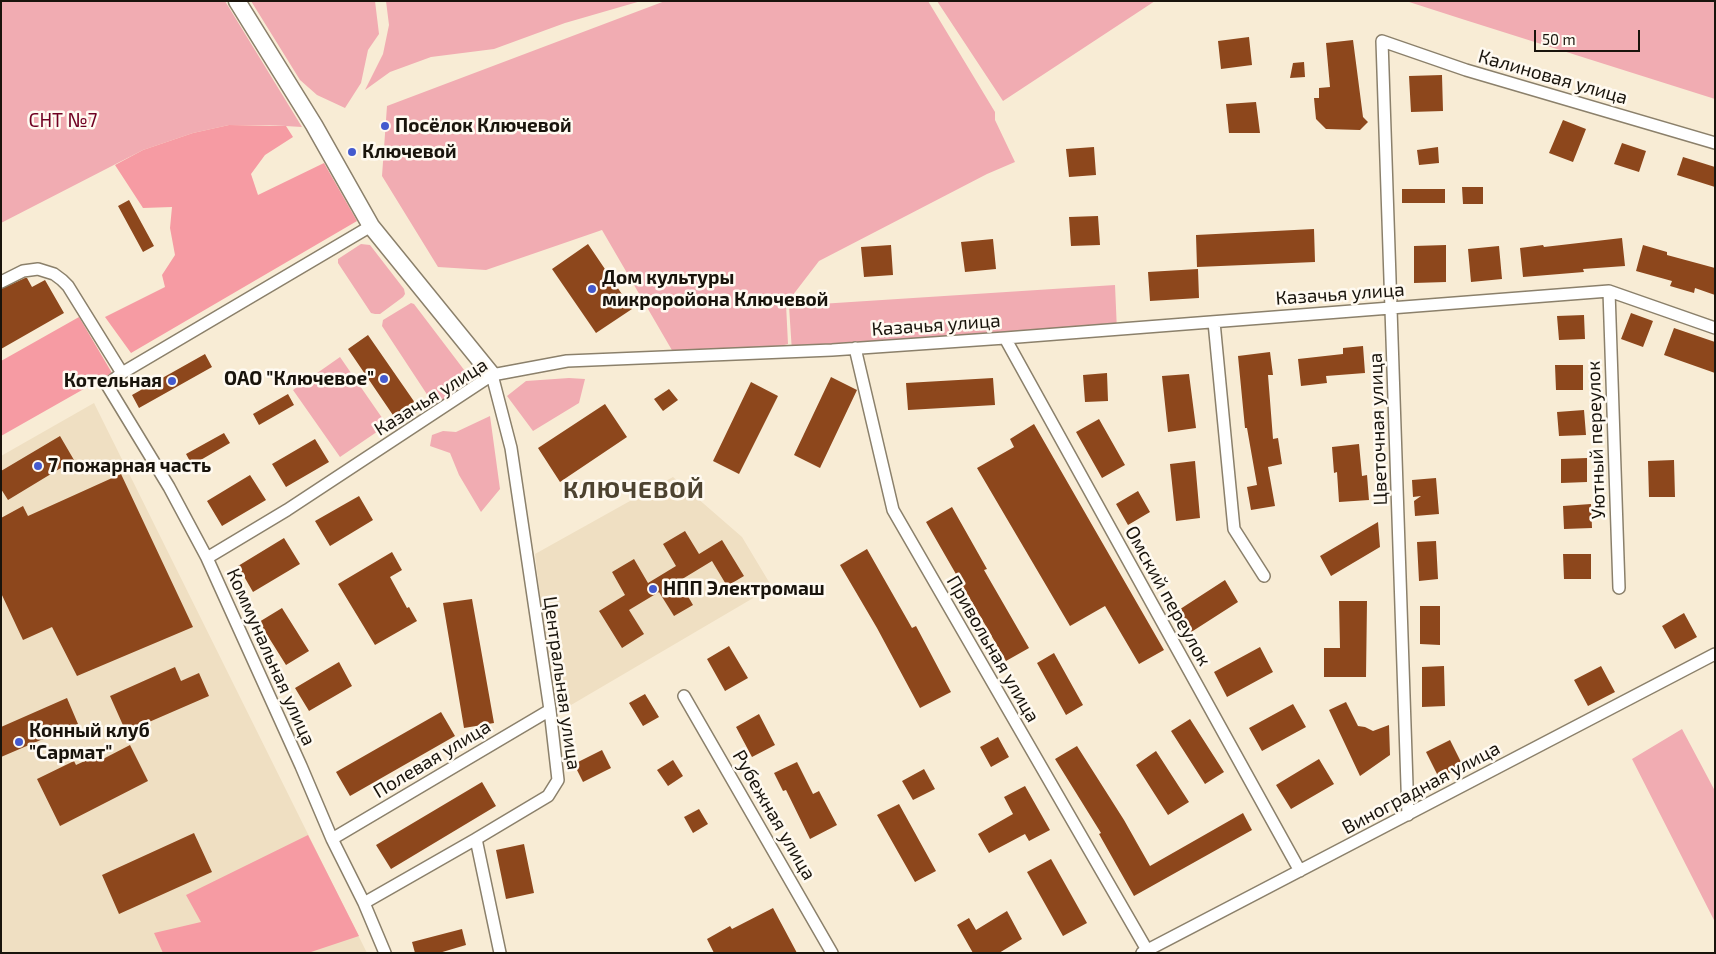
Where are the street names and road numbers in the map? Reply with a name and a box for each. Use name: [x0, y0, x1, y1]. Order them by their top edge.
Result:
street label: Калиновая улица: [1476, 45, 1630, 109]
street label: Казачья улица: [1275, 278, 1405, 310]
street label: Казачья улица: [871, 309, 1001, 341]
street label: Цветочная улица: [1364, 352, 1392, 506]
street label: Казачья улица: [370, 353, 492, 441]
street label: Уютный переулок: [1582, 360, 1610, 520]
street label: Омский переулок: [1120, 522, 1216, 670]
street label: Коммунальная улица: [222, 565, 320, 749]
street label: Привольная улица: [942, 572, 1044, 726]
street label: Центральная улица: [539, 595, 585, 771]
street label: Полевая улица: [369, 715, 495, 803]
street label: Виноградная улица: [1338, 737, 1504, 839]
street label: Рубежная улица: [728, 746, 820, 884]

